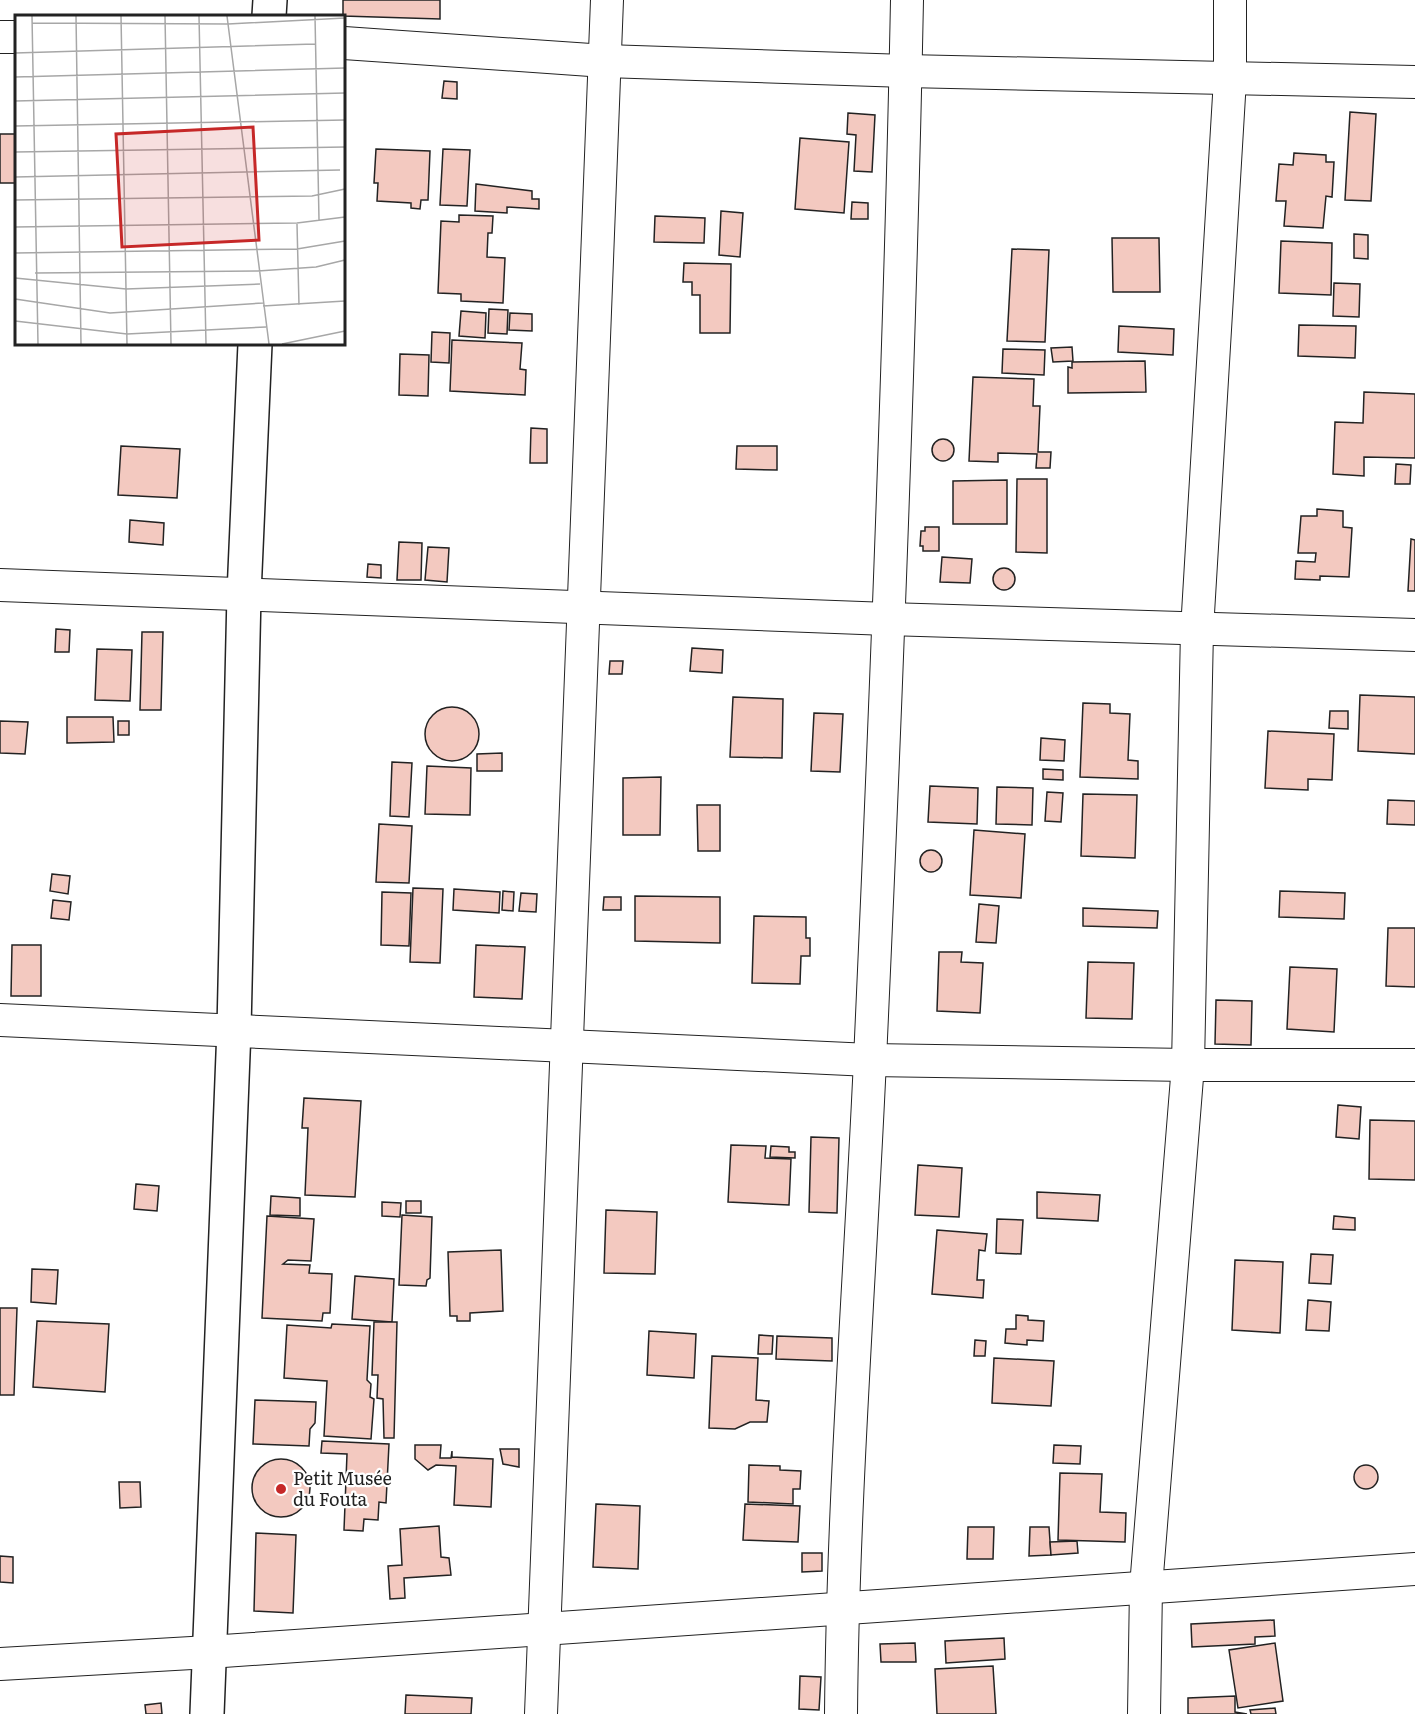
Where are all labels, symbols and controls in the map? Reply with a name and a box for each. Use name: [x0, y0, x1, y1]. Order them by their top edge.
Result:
inset map: [15, 15, 345, 345]
place label: Petit Musée du Fouta: [293, 1464, 392, 1512]
marker: Petit Musée du Fouta: [274, 1482, 288, 1496]

